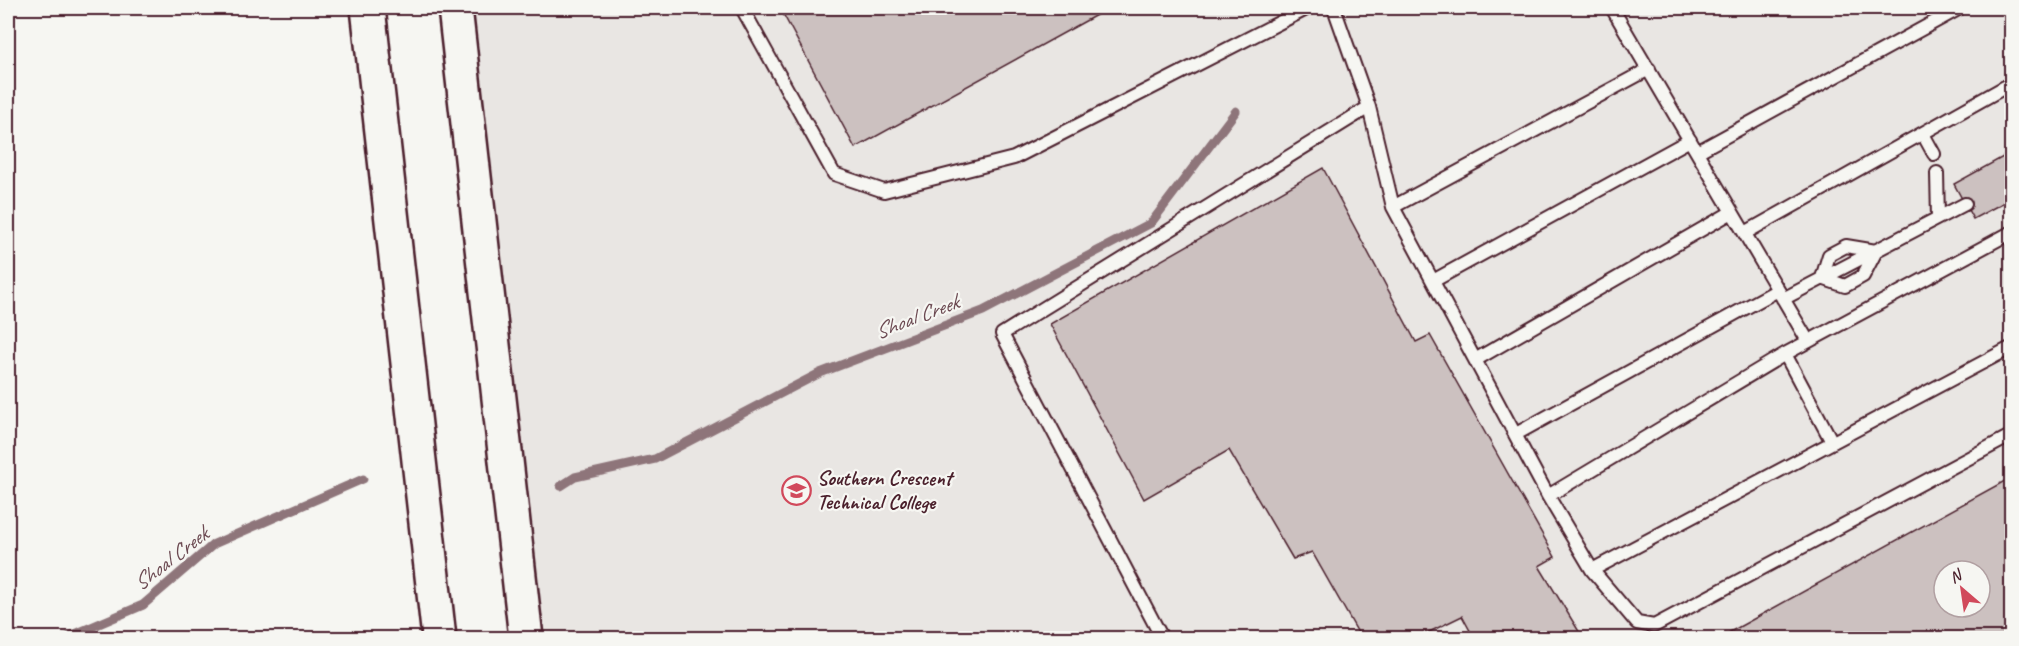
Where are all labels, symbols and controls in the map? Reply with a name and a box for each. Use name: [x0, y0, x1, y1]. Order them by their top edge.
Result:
water label: Shoal Creek: [870, 287, 966, 346]
place label: Southern Crescent Technical College: [817, 465, 955, 515]
school or university icon: Southern Crescent Technical College: [780, 474, 812, 506]
water label: Shoal Creek: [127, 518, 217, 597]
north arrow: [1932, 559, 1992, 619]
text: N: [1946, 564, 1967, 588]

